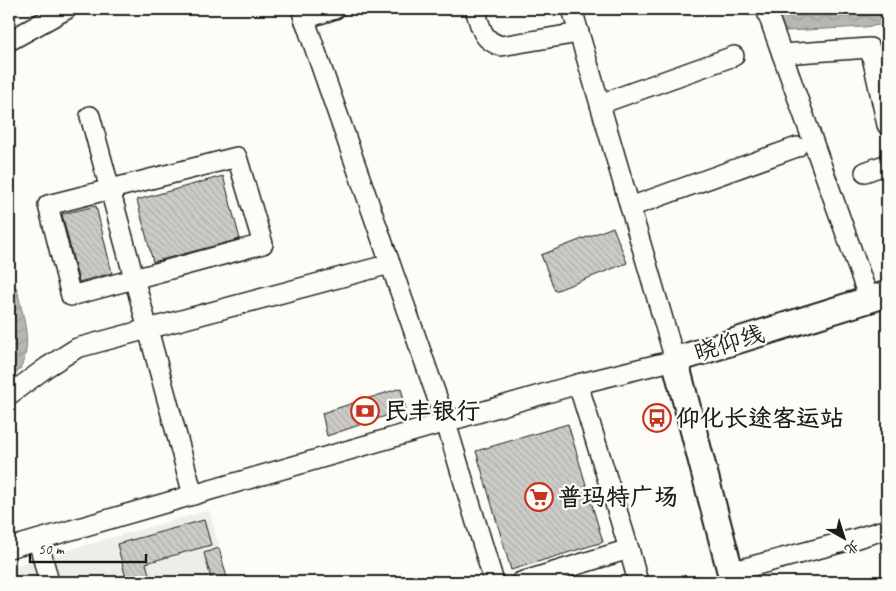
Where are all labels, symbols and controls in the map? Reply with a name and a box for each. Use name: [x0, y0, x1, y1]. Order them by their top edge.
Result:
street label: 晓仰线: [690, 318, 768, 368]
bank icon: 民丰银行: [350, 396, 380, 426]
place label: 民丰银行: [384, 396, 480, 426]
bus stop icon: 仰化长途客运站: [642, 403, 672, 433]
place label: 仰化长途客运站: [676, 403, 844, 433]
supermarket icon: 普玛特广场: [524, 482, 554, 512]
place label: 普玛特广场: [558, 482, 678, 512]
north arrow: [818, 514, 868, 564]
scale bar: [30, 531, 146, 563]
text: 北: [841, 537, 863, 559]
text: 50 m: [38, 540, 65, 559]

